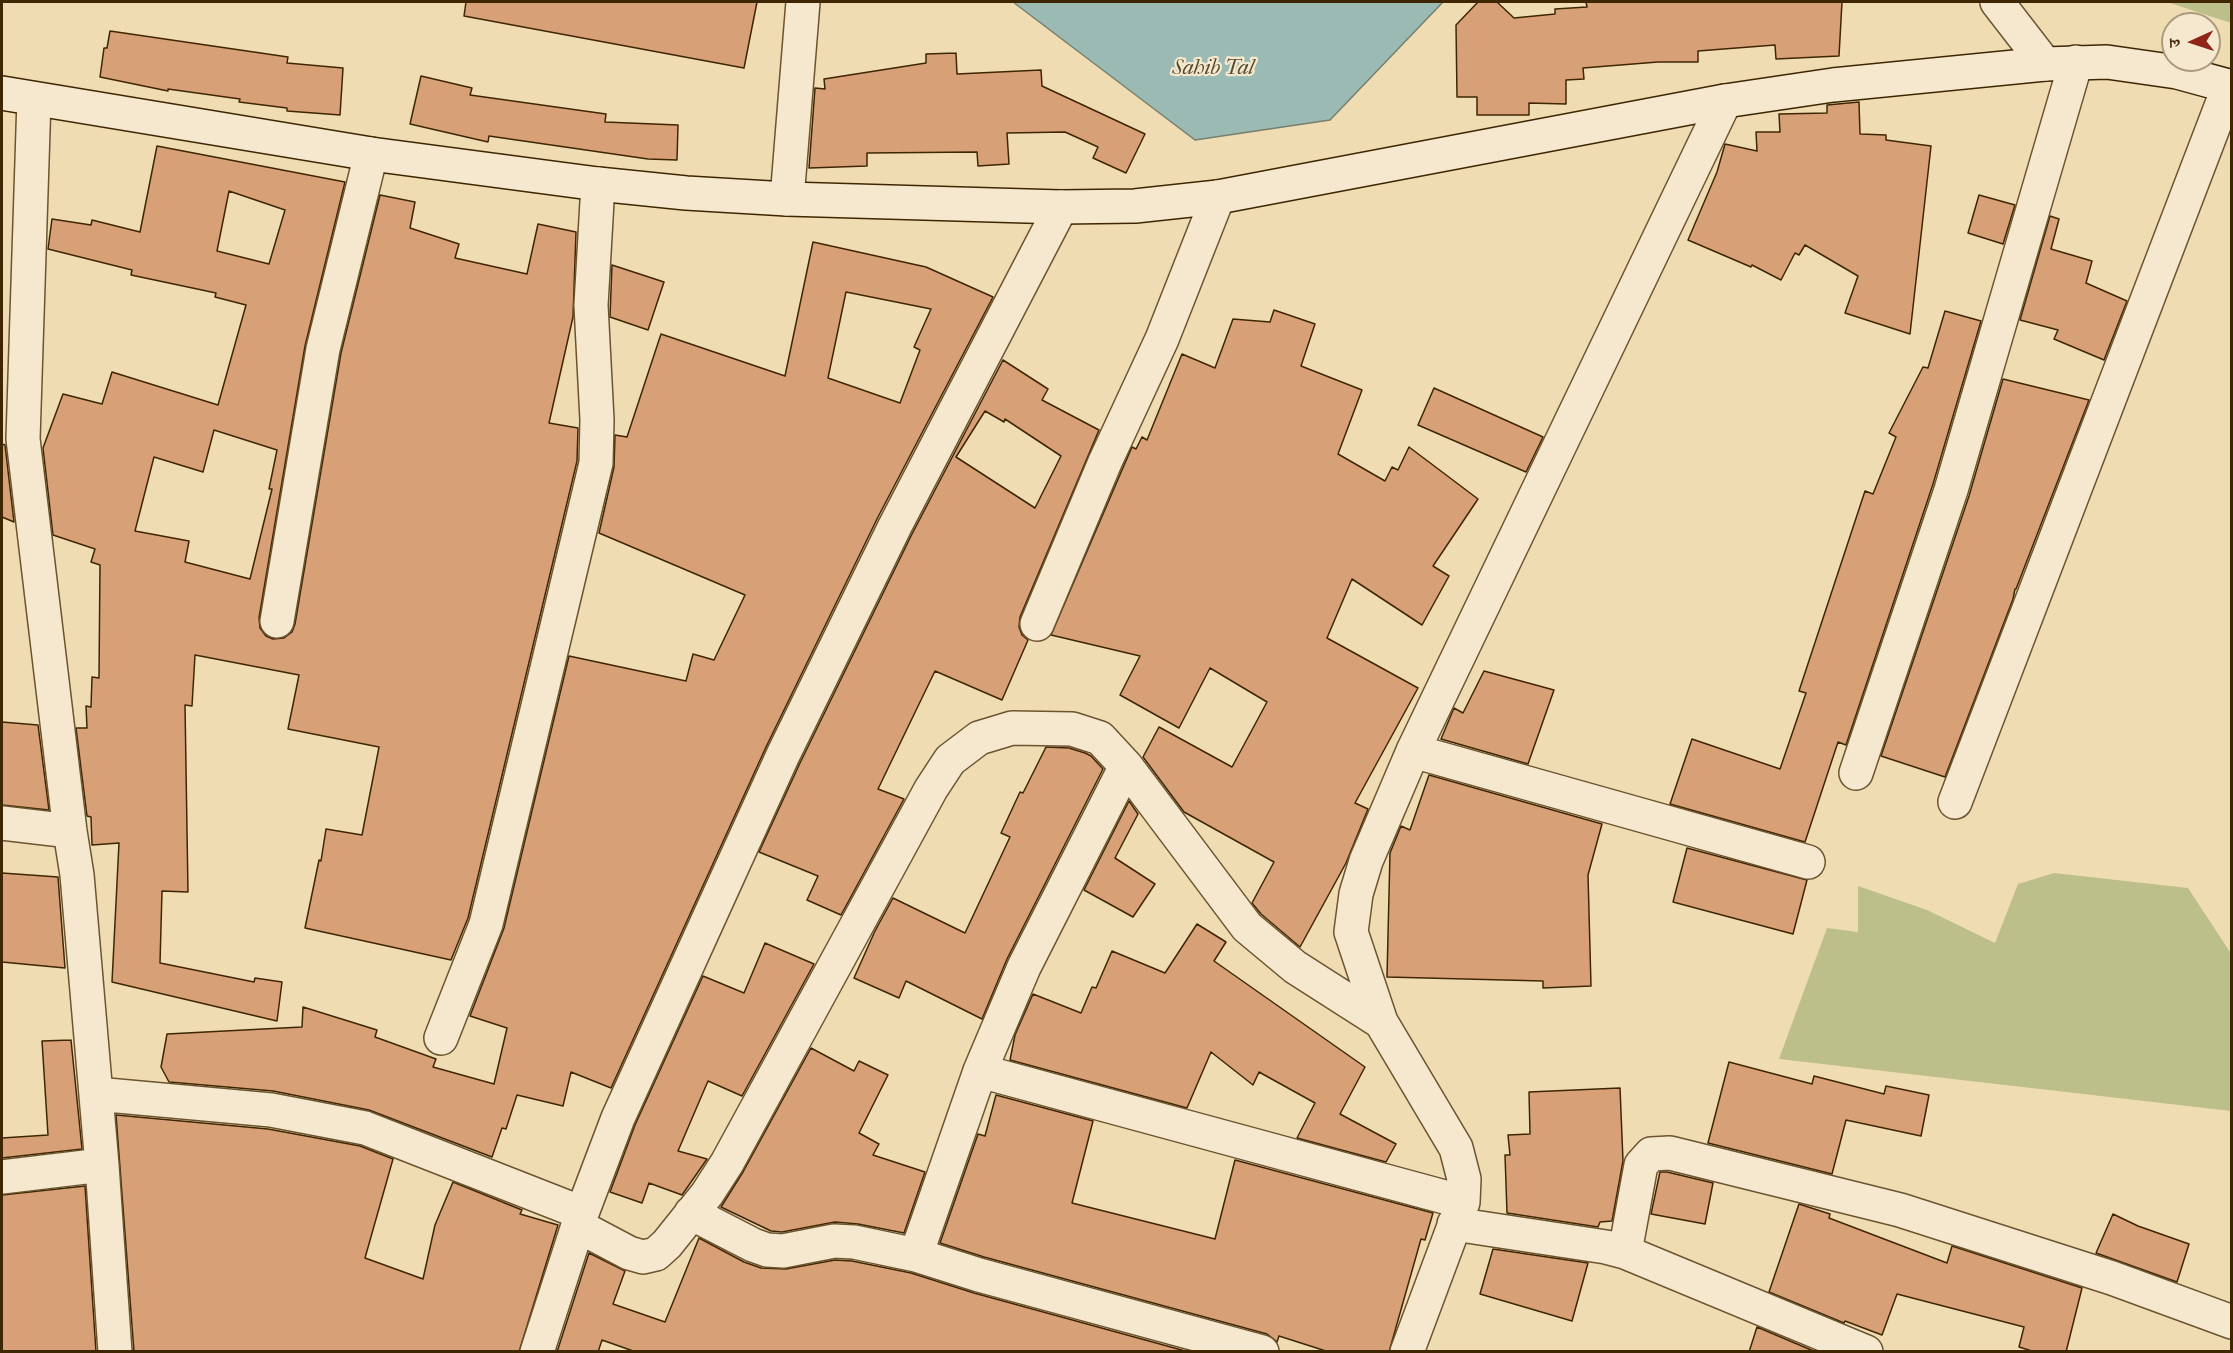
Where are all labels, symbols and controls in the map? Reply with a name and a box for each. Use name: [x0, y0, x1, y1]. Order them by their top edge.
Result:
north arrow: [2161, 12, 2221, 72]
text: उ: [2165, 38, 2184, 47]
water label: Sahib Tal: [1172, 56, 1254, 82]

